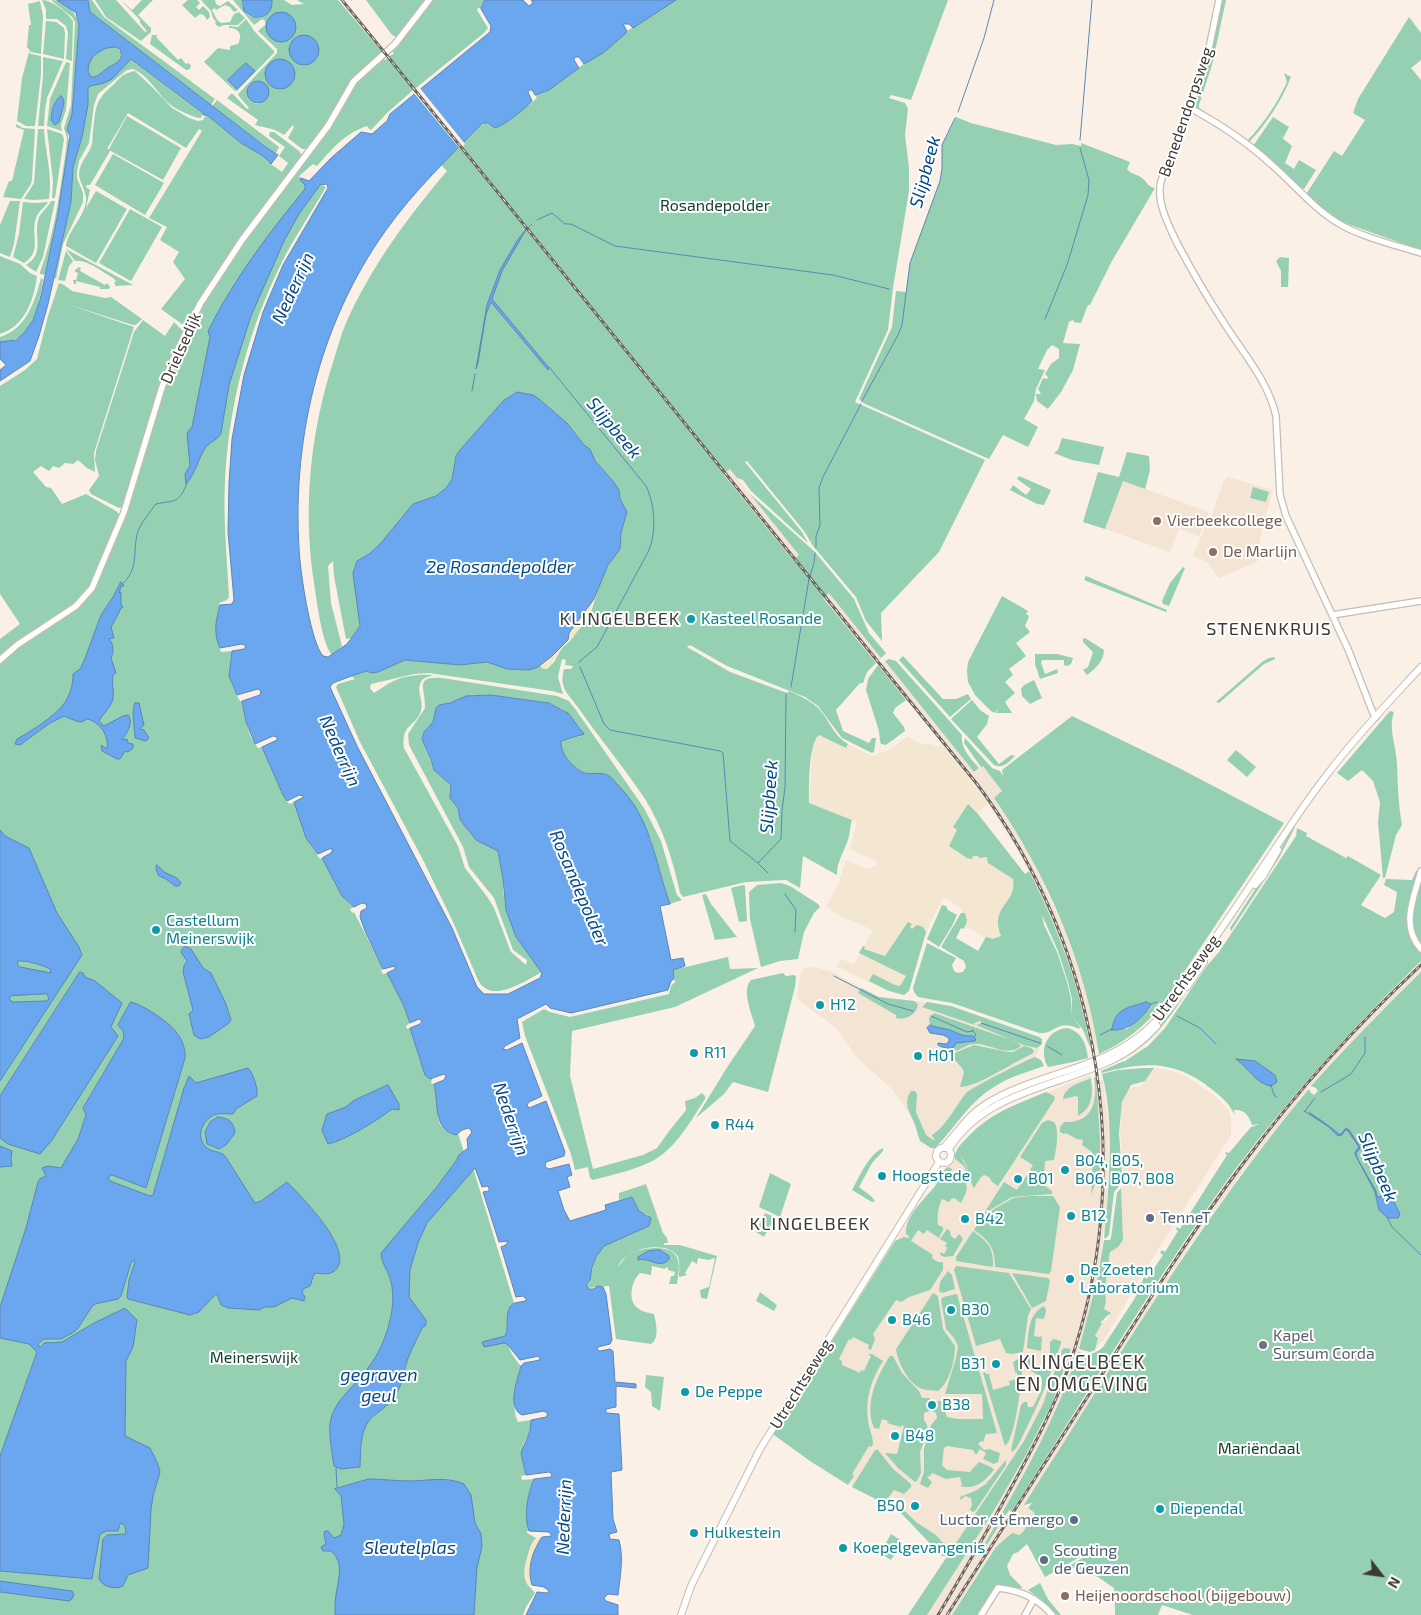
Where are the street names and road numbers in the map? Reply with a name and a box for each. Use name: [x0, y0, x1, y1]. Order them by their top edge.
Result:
street label: Benedendorpsweg: [1155, 44, 1217, 180]
street label: Drielsedijk: [157, 309, 205, 387]
street label: Utrechtseweg: [1148, 931, 1224, 1025]
street label: Utrechtseweg: [766, 1336, 836, 1432]

